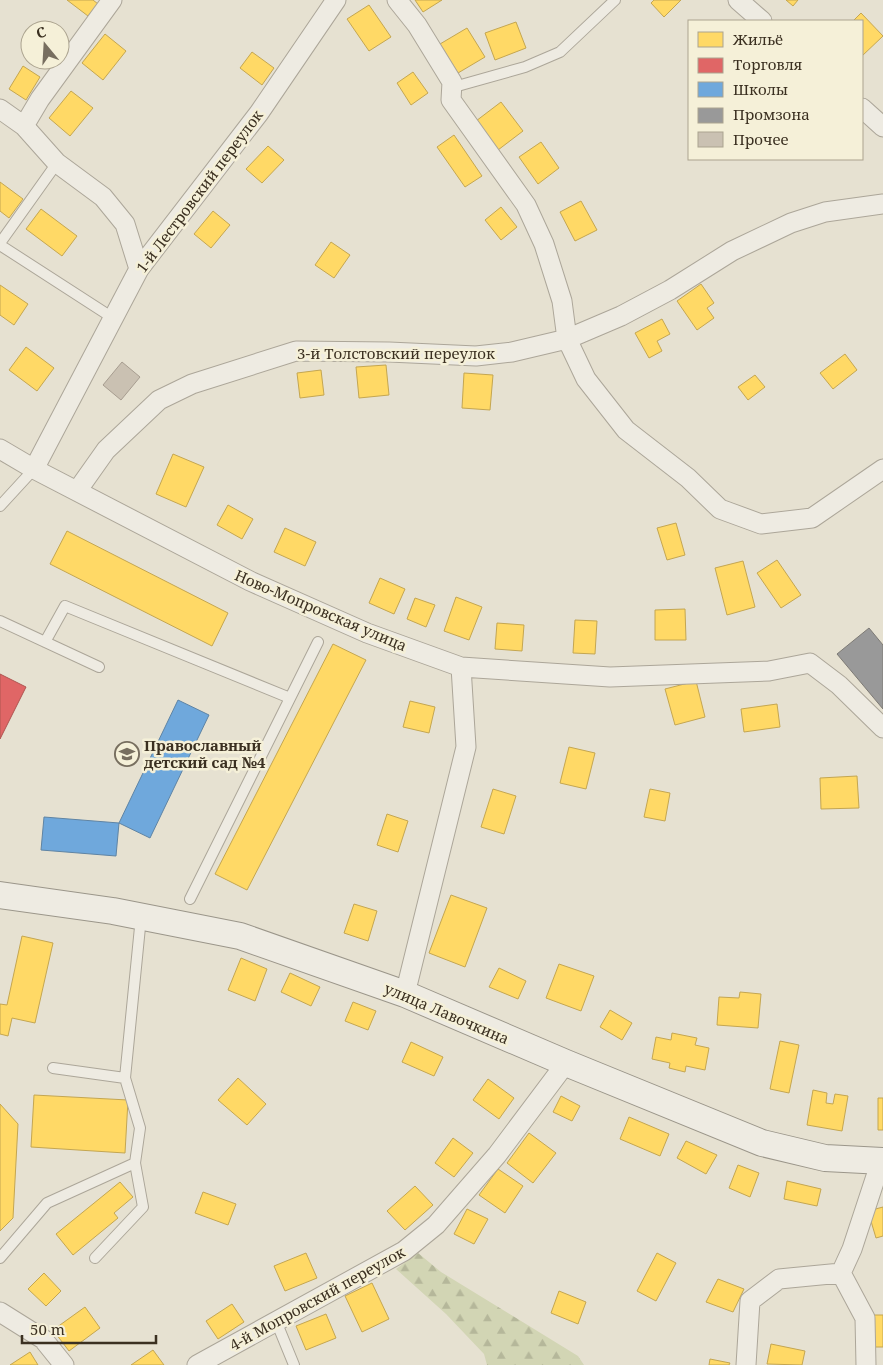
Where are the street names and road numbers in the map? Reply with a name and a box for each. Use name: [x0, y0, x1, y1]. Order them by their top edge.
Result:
street label: 1-й Лестровский переулок: [131, 105, 267, 277]
street label: 3-й Толстовский переулок: [297, 343, 495, 363]
street label: Ново-Мопровская улица: [232, 565, 410, 655]
street label: улица Лавочкина: [382, 978, 512, 1048]
street label: 4-й Мопровский переулок: [226, 1241, 408, 1355]

